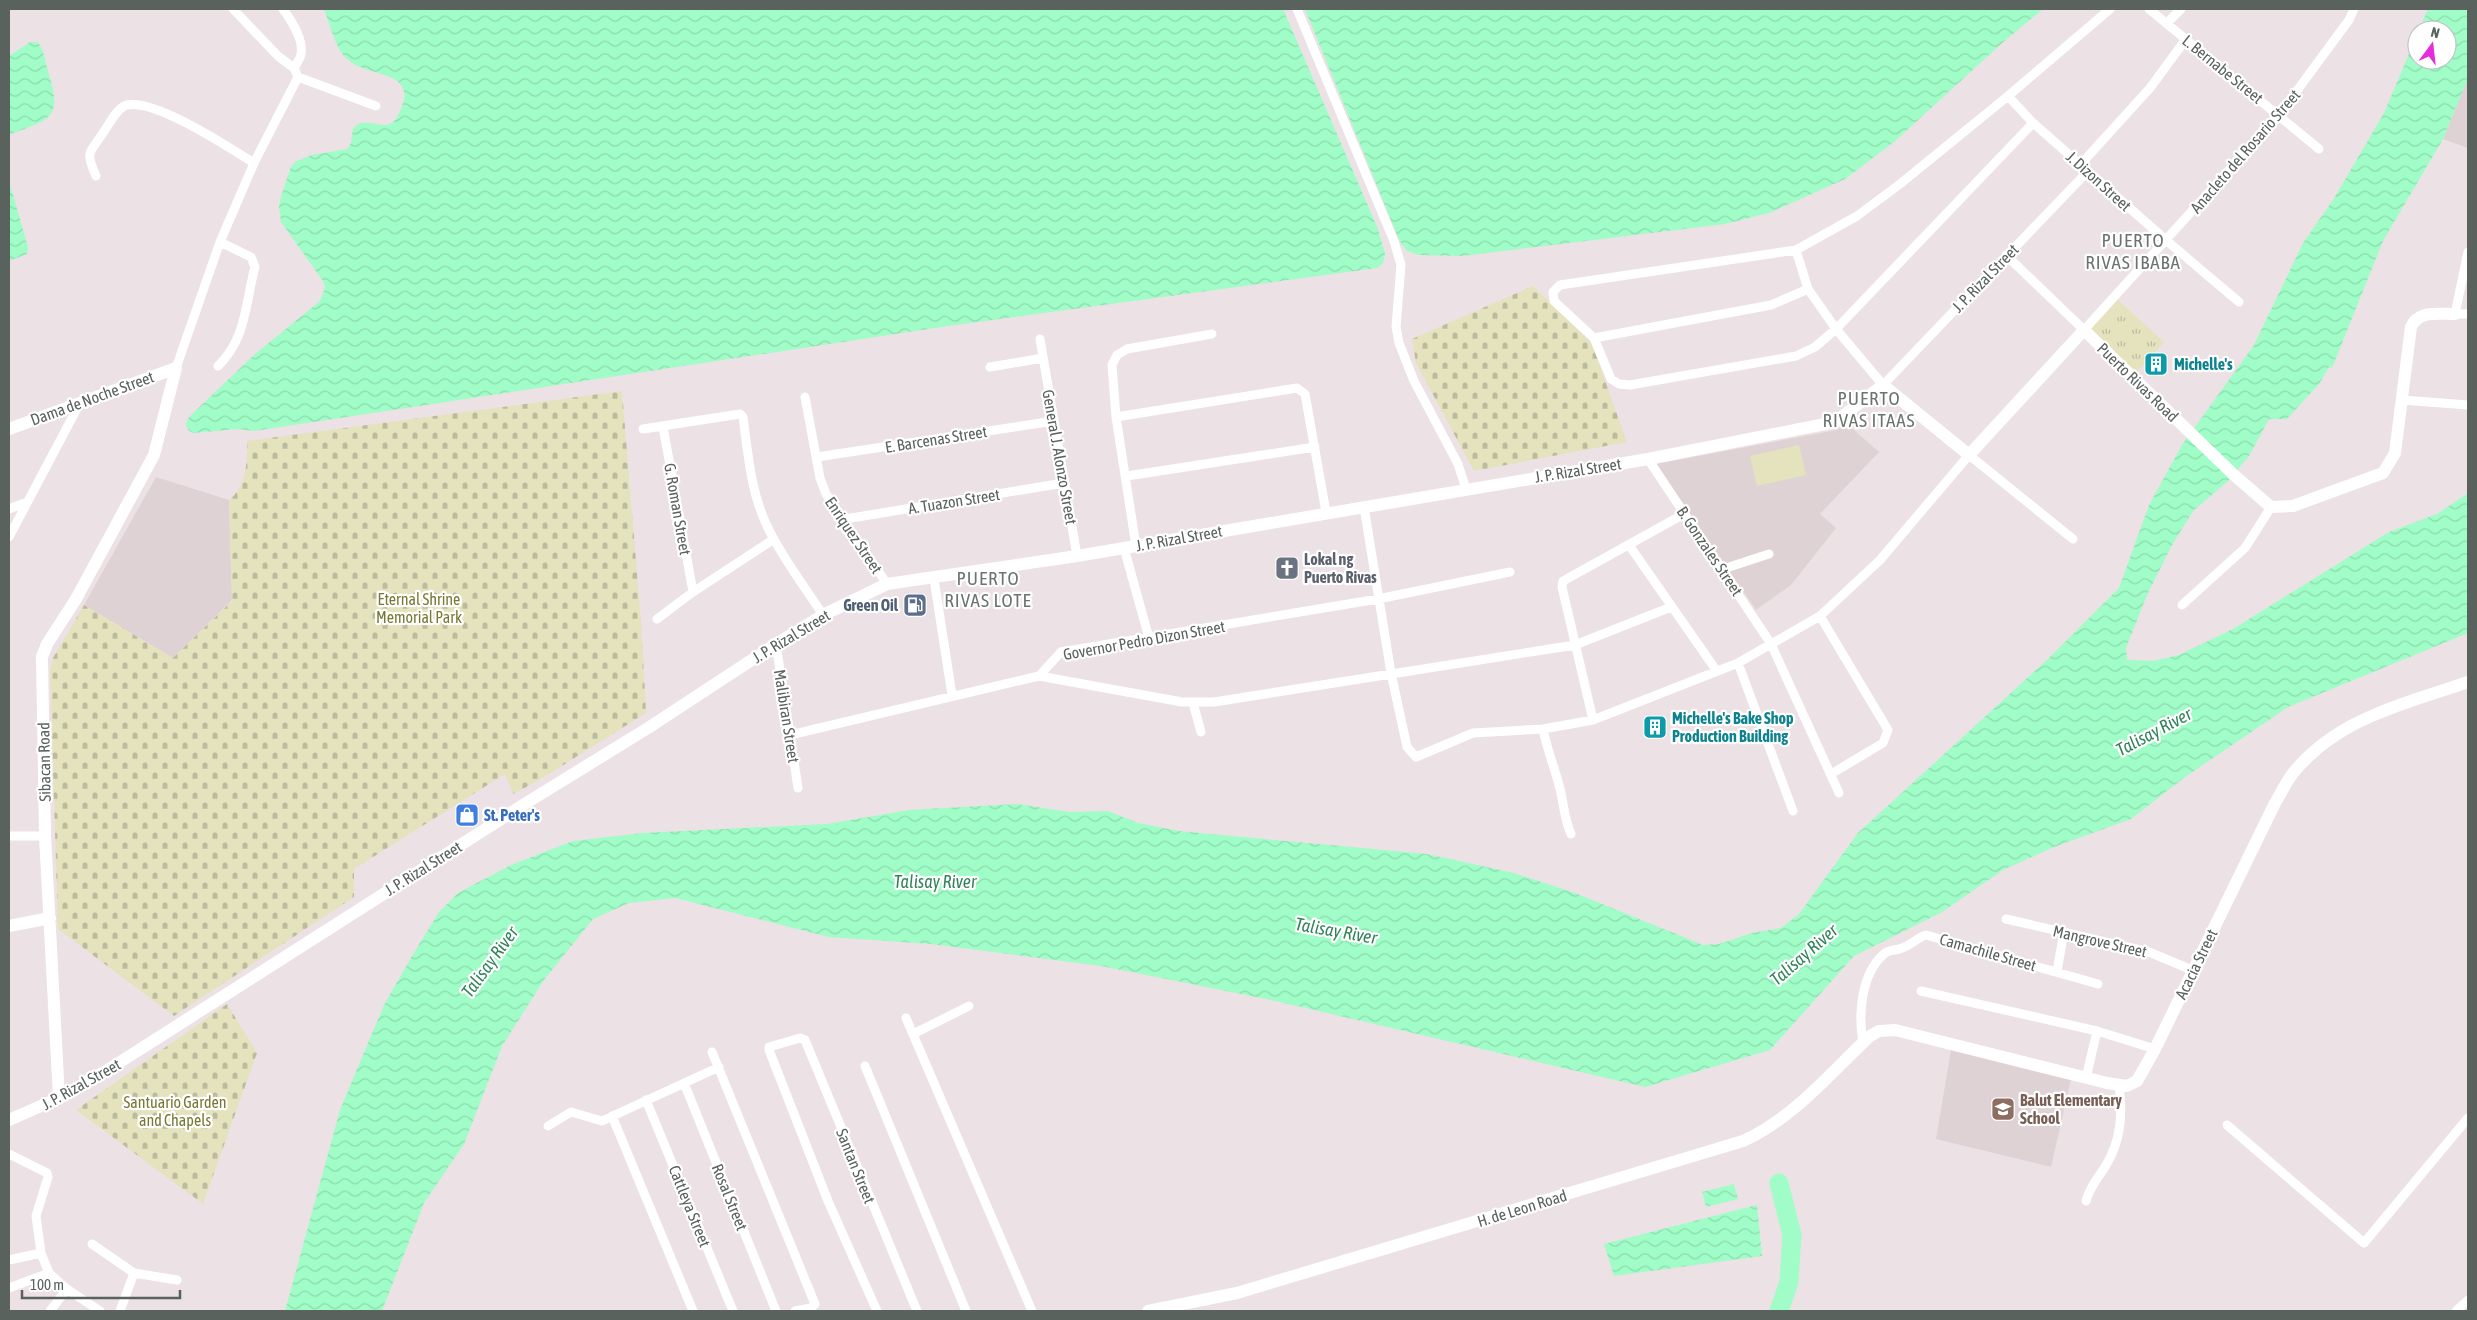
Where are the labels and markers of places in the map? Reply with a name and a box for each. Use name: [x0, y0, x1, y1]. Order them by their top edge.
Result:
building icon: Michelle's: [2143, 351, 2169, 377]
place label: Michelle's: [2174, 355, 2233, 373]
place label: Lokal ng Puerto Rivas: [1304, 550, 1377, 586]
church icon: Lokal ng Puerto Rivas: [1274, 555, 1300, 581]
fuel station icon: Green Oil: [902, 592, 928, 618]
place label: Green Oil: [843, 596, 899, 614]
place label: Michelle's Bake Shop Production Building: [1672, 709, 1794, 745]
building icon: Michelle's Bake Shop Production Building: [1642, 714, 1668, 740]
shop icon: St. Peter's: [454, 802, 480, 828]
place label: St. Peter's: [484, 806, 540, 824]
place label: Balut Elementary School: [2020, 1091, 2122, 1127]
school or university icon: Balut Elementary School: [1990, 1096, 2016, 1122]

